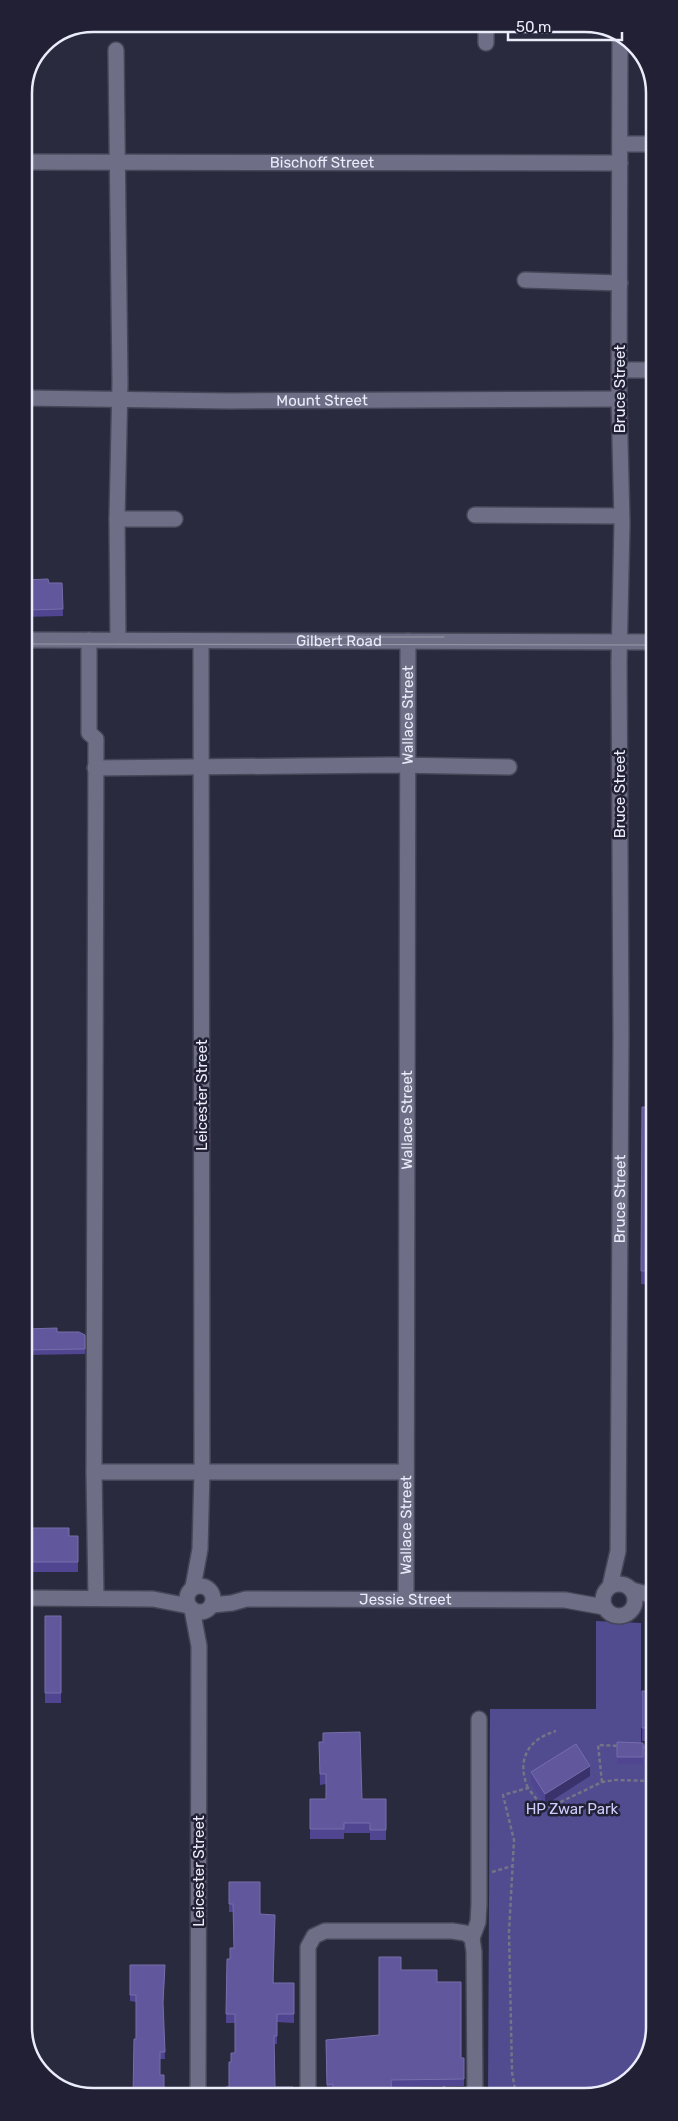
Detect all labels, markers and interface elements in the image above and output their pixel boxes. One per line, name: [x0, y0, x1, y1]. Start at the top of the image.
scale bar: [508, 10, 622, 42]
text: 50 m: [516, 18, 551, 36]
street label: Bischoff Street: [270, 153, 374, 172]
street label: Bruce Street: [611, 345, 629, 433]
street label: Mount Street: [276, 391, 368, 410]
street label: Gilbert Road: [296, 632, 382, 650]
street label: Wallace Street: [399, 665, 417, 765]
street label: Bruce Street: [611, 750, 629, 838]
street label: Leicester Street: [193, 1039, 211, 1151]
street label: Wallace Street: [398, 1070, 416, 1170]
street label: Bruce Street: [611, 1154, 629, 1243]
street label: Wallace Street: [397, 1475, 415, 1575]
street label: Jessie Street: [359, 1590, 452, 1609]
park label: HP Zwar Park: [526, 1800, 619, 1818]
street label: Leicester Street: [190, 1815, 208, 1927]

